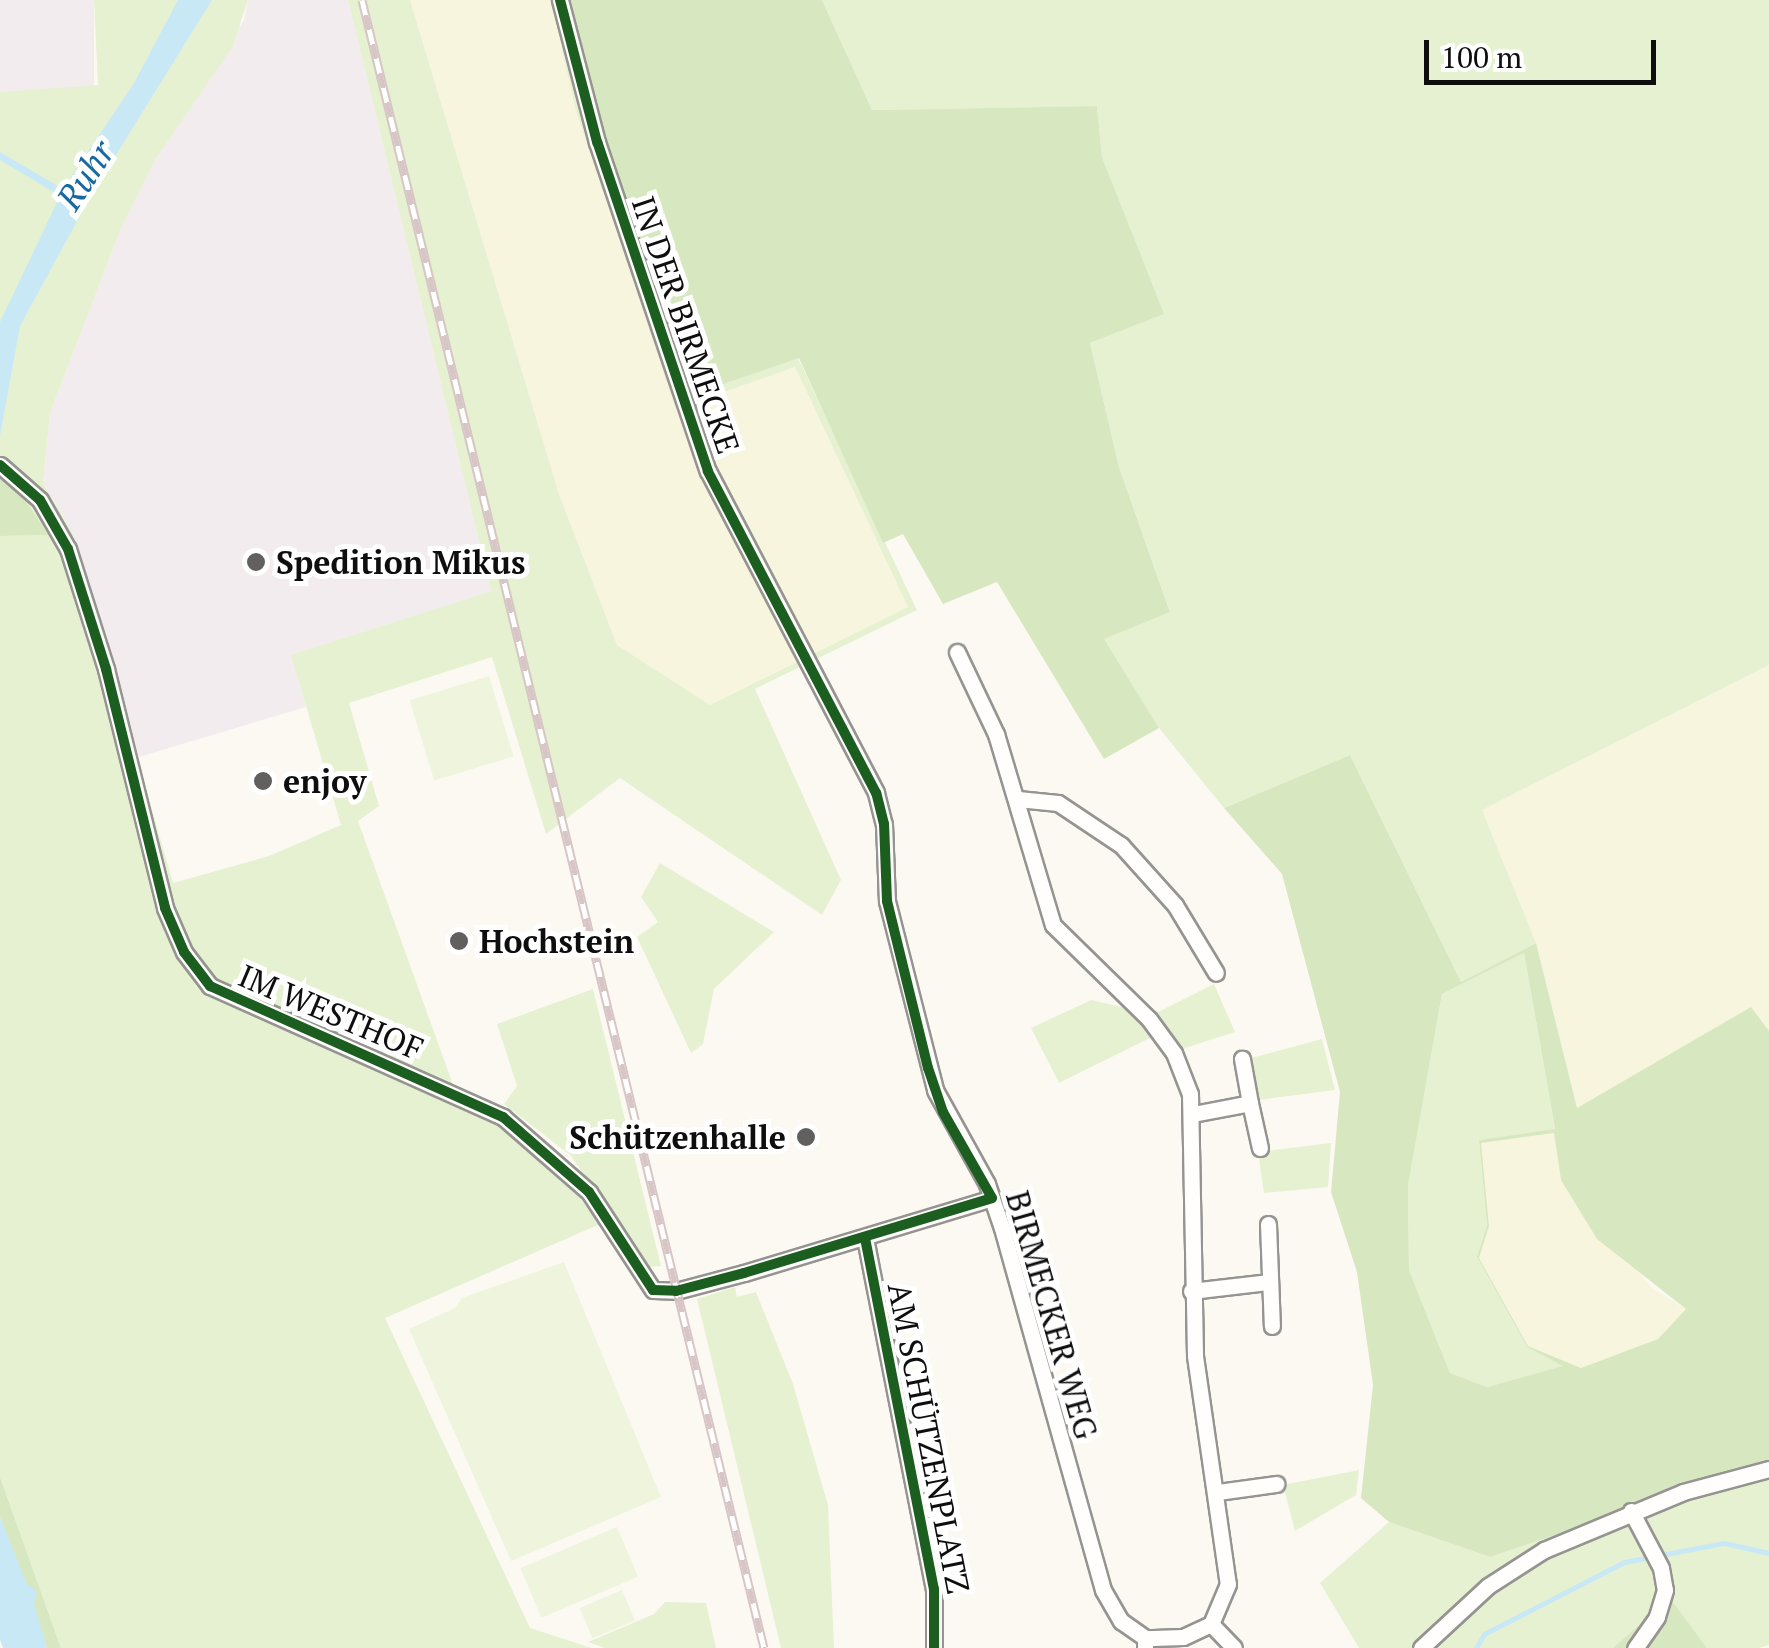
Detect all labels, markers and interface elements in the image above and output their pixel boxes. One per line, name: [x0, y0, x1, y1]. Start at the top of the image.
scale bar: [1429, 20, 1662, 82]
text: 100 m: [1441, 37, 1522, 77]
water label: Ruhr: [47, 133, 123, 217]
street label: IN DER BIRMECKE: [624, 191, 748, 459]
place label: Spedition Mikus: [276, 543, 525, 581]
marker: Spedition Mikus: [245, 551, 267, 573]
place label: enjoy: [283, 762, 366, 800]
marker: enjoy: [252, 770, 274, 792]
place label: Hochstein: [479, 922, 634, 960]
marker: Hochstein: [448, 930, 470, 952]
street label: IM WESTHOF: [233, 956, 429, 1068]
place label: Schützenhalle: [569, 1118, 786, 1156]
marker: Schützenhalle: [795, 1126, 817, 1148]
street label: BIRMECKER WEG: [998, 1187, 1106, 1443]
street label: AM SCHÜTZENPLATZ: [880, 1279, 978, 1597]

